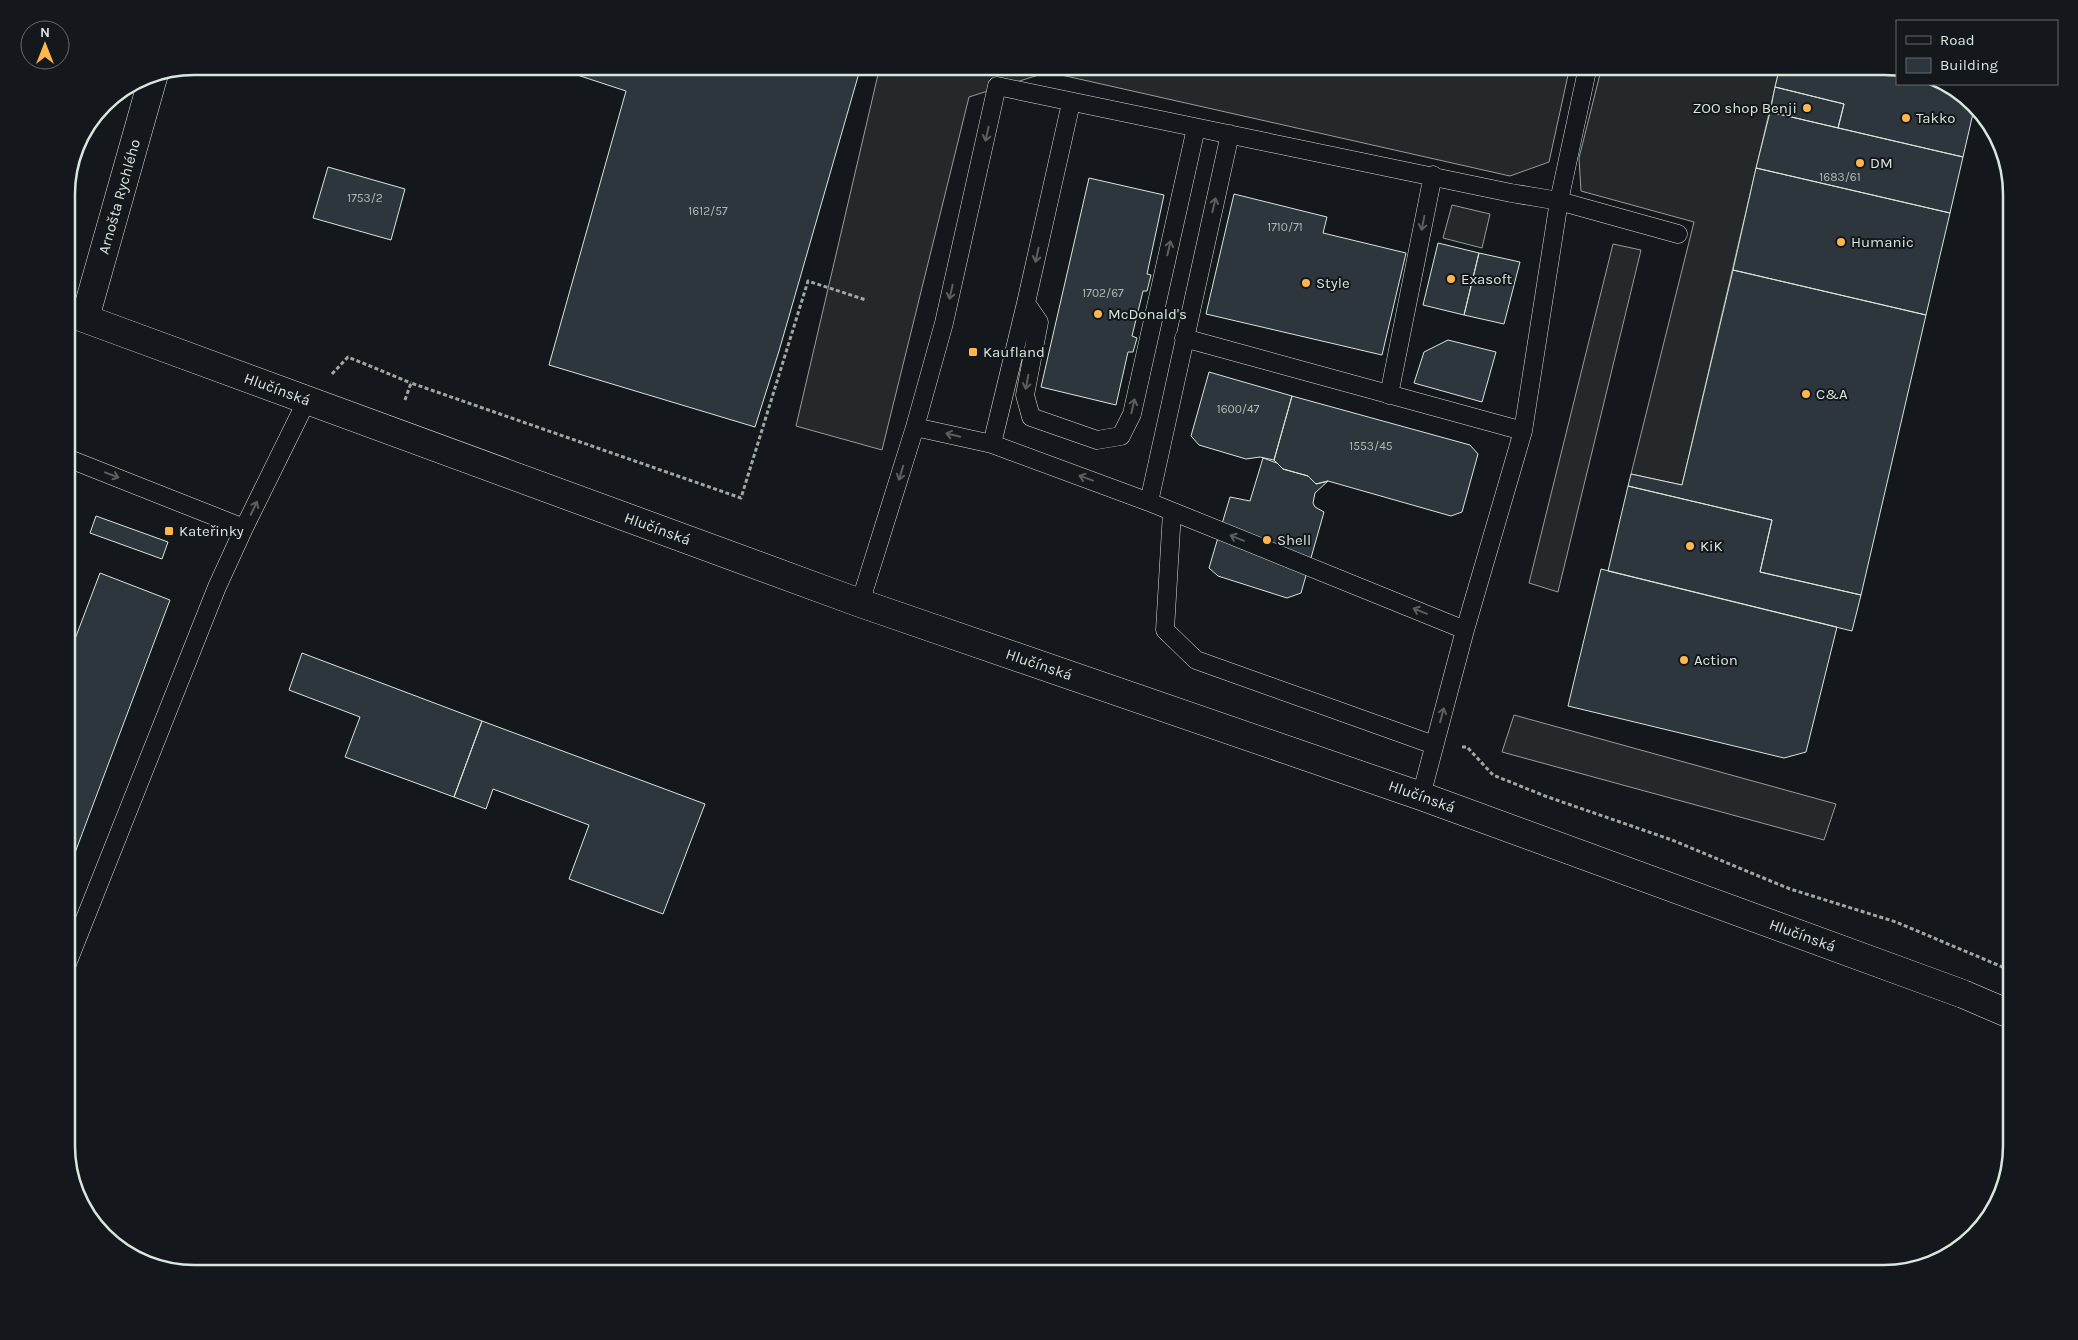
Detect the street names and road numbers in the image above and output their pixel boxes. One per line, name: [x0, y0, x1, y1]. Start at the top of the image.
street label: Arnošta Rychlého: [94, 137, 144, 256]
street label: Hlučínská: [242, 369, 313, 410]
street label: Hlučínská: [622, 508, 693, 549]
street label: Hlučínská: [1003, 645, 1075, 684]
street label: Hlučínská: [1386, 777, 1458, 817]
street label: Hlučínská: [1767, 915, 1838, 956]

